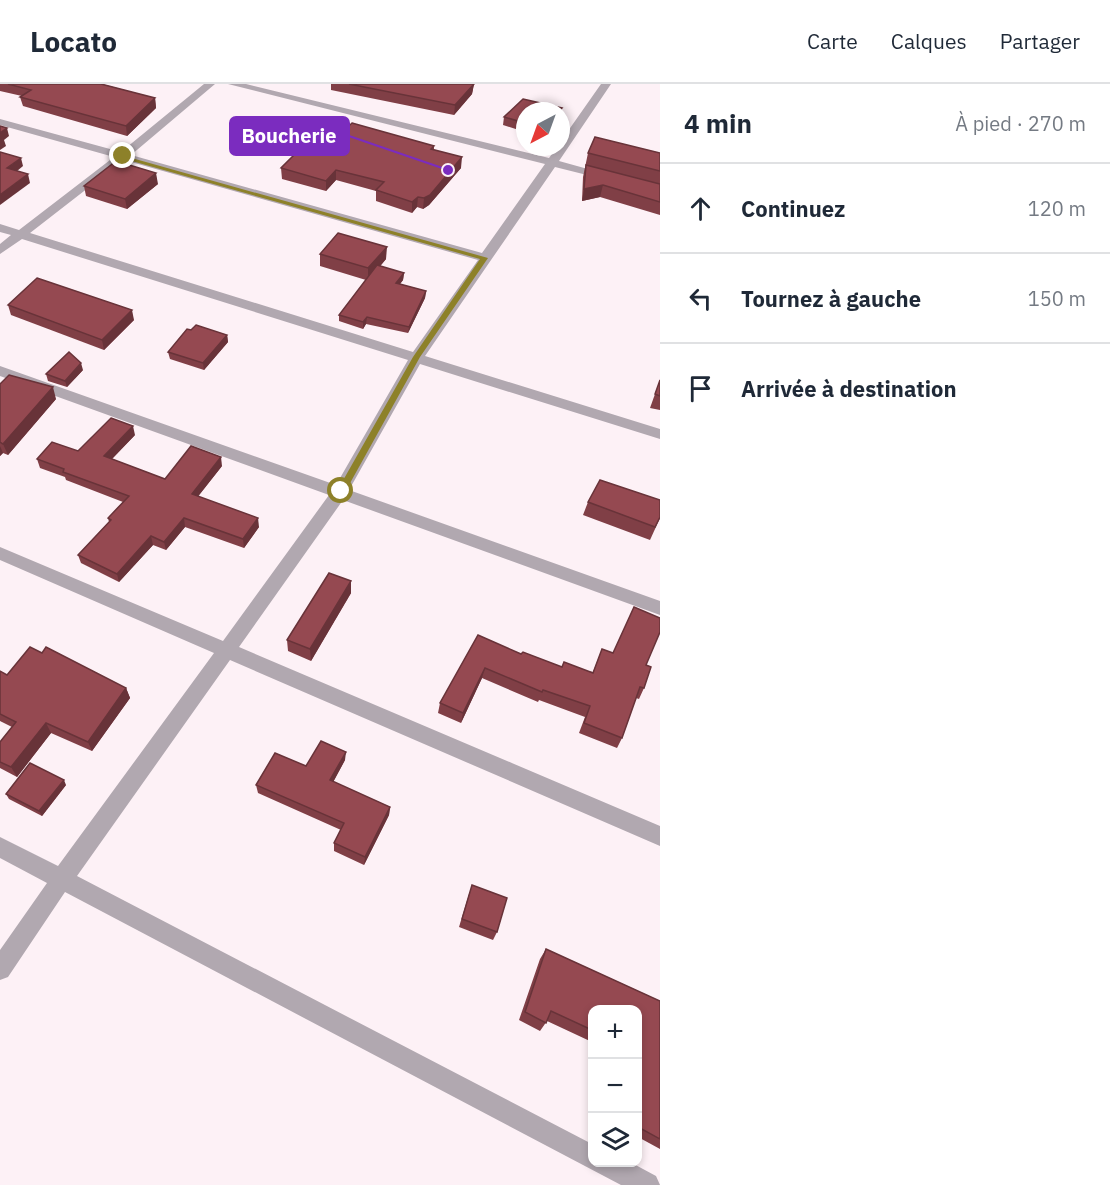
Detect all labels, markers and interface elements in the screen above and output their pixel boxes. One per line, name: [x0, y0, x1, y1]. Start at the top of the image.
text: Locato: [30, 23, 117, 60]
text: Carte: [807, 27, 858, 55]
text: Calques: [891, 27, 967, 55]
text: Partager: [1000, 27, 1080, 55]
north arrow: [516, 102, 570, 156]
text: 4 min: [684, 106, 752, 140]
text: À pied · 270 m: [955, 110, 1086, 137]
callout: Boucherie: [230, 117, 349, 155]
text: Boucherie: [241, 122, 337, 149]
route end: [109, 142, 135, 168]
icon: ahead: [684, 192, 717, 225]
text: Continuez: [741, 194, 845, 223]
text: 120 m: [1028, 195, 1086, 222]
icon: left: [684, 282, 717, 315]
text: Tournez à gauche: [741, 284, 921, 313]
text: 150 m: [1028, 285, 1086, 312]
icon: arrive: [684, 372, 717, 405]
text: Arrivée à destination: [741, 374, 957, 403]
route start: [327, 477, 353, 503]
map controls: [588, 1005, 642, 1167]
button: +: [588, 1005, 642, 1059]
button: −: [588, 1059, 642, 1113]
button: layers: [588, 1113, 642, 1167]

